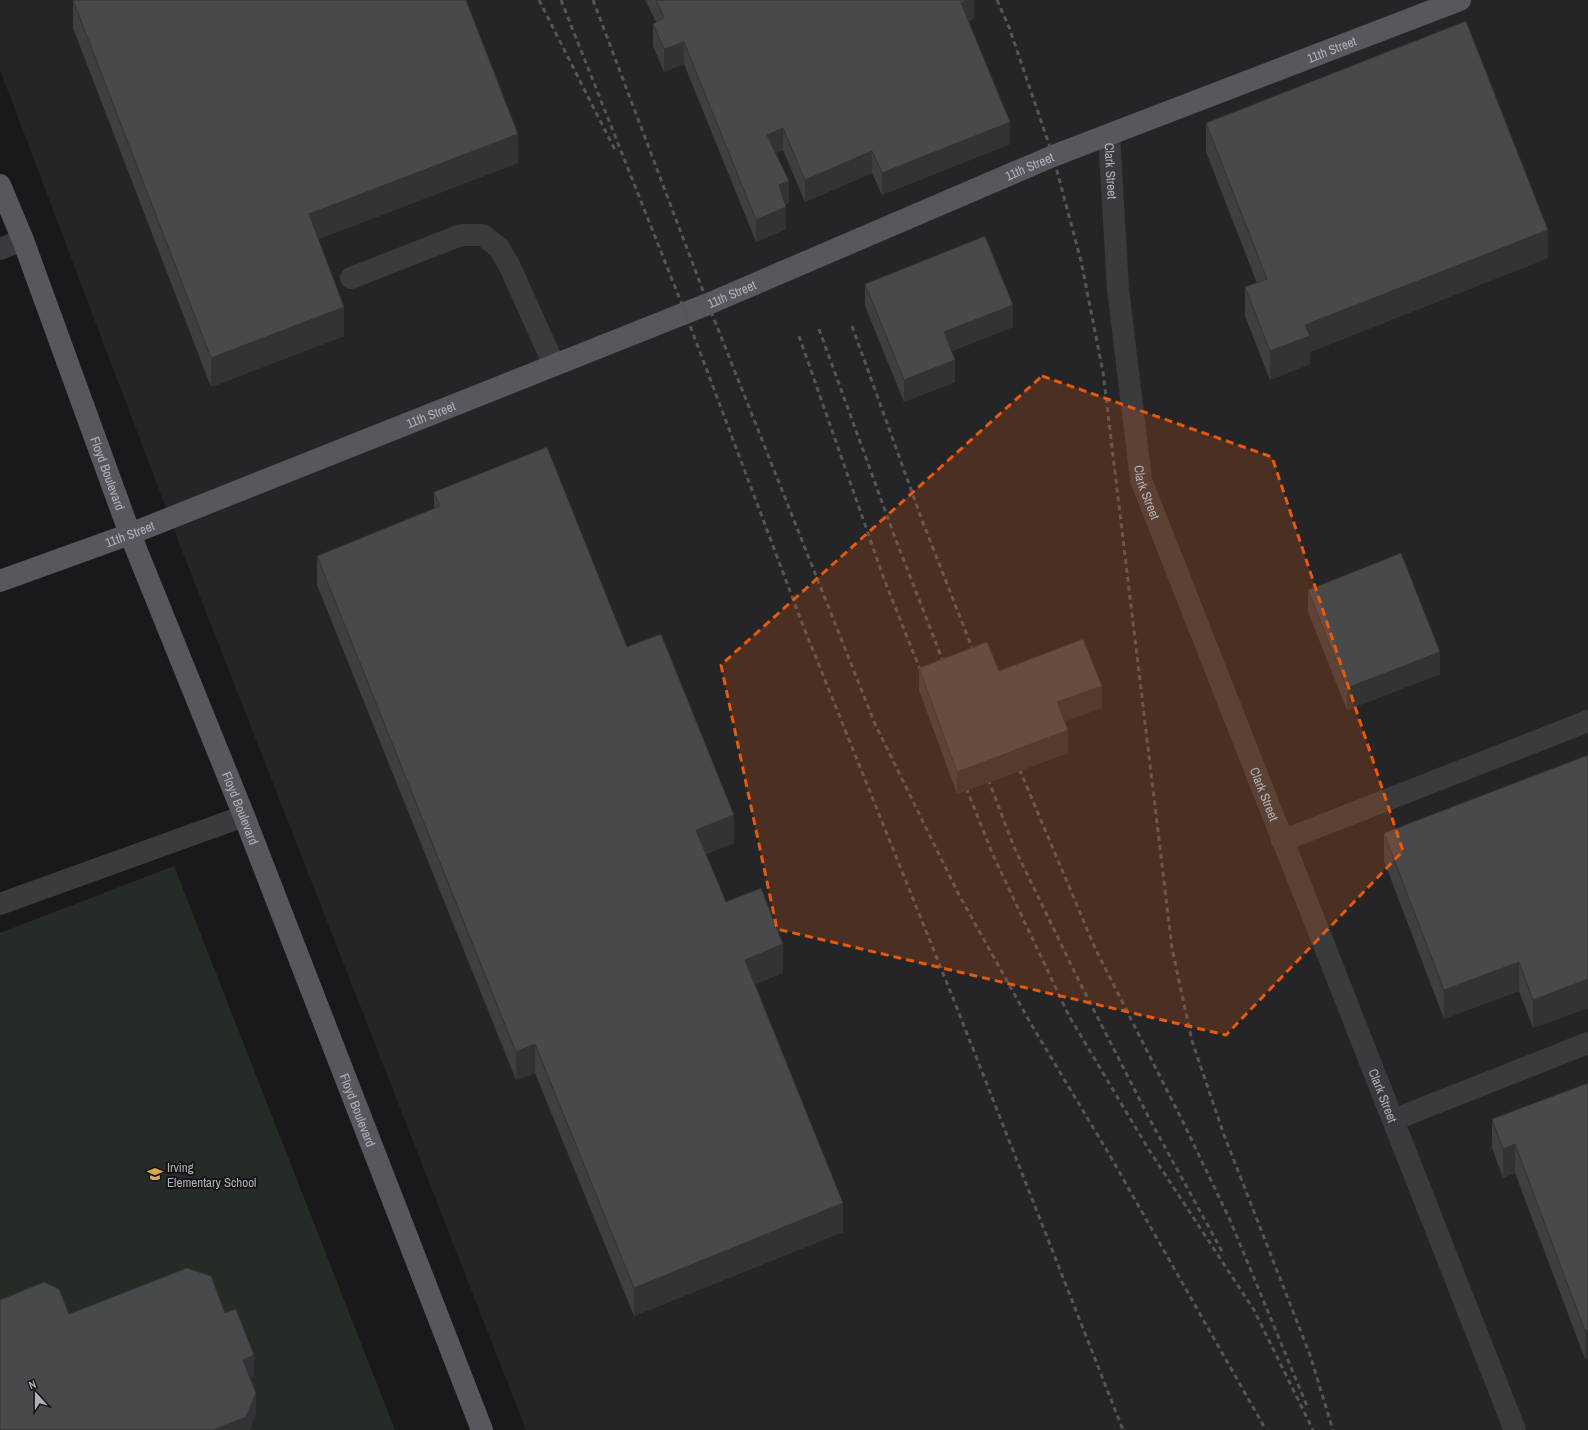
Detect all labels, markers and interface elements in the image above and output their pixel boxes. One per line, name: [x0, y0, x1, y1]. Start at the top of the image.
street label: 11th Street: [1304, 32, 1359, 66]
street label: Clark Street: [1101, 142, 1121, 200]
street label: 11th Street: [1002, 148, 1056, 184]
street label: 11th Street: [705, 276, 759, 312]
street label: 11th Street: [404, 397, 458, 432]
street label: Floyd Boulevard: [87, 434, 129, 513]
street label: Clark Street: [1131, 464, 1164, 522]
street label: 11th Street: [103, 517, 157, 551]
street label: Clark Street: [1246, 765, 1283, 823]
street label: Floyd Boulevard: [218, 769, 263, 847]
street label: Clark Street: [1365, 1066, 1402, 1125]
street label: Floyd Boulevard: [336, 1071, 380, 1149]
place label: Irving Elementary School: [167, 1159, 256, 1191]
school or university icon: Irving Elementary School: [146, 1165, 164, 1183]
north arrow: [16, 1374, 56, 1414]
text: N: [27, 1377, 38, 1392]

